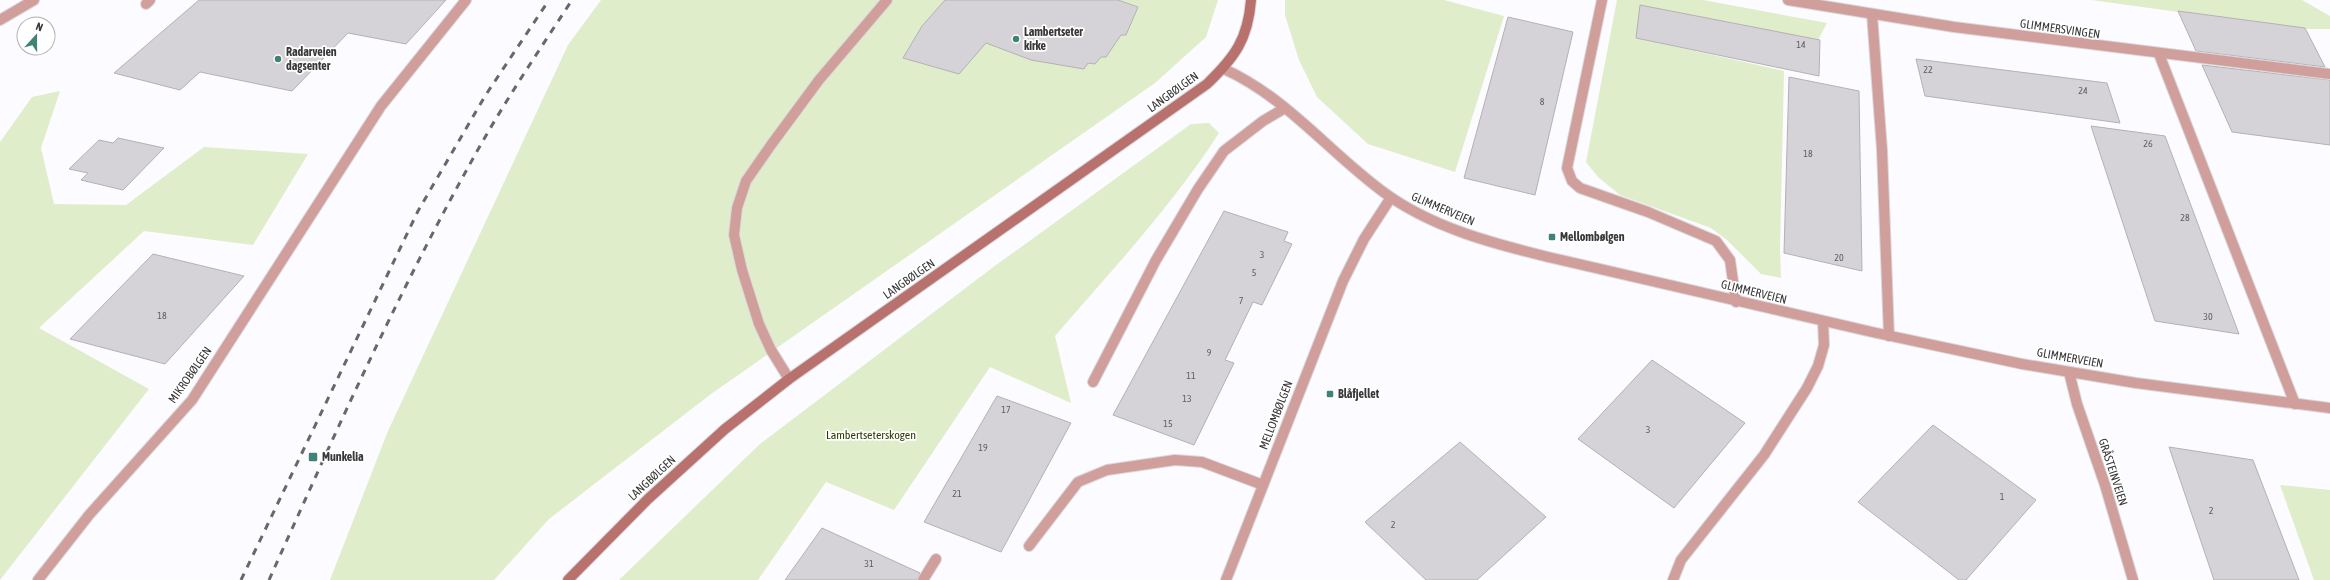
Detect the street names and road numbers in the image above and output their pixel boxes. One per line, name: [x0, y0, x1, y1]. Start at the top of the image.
street label: GLIMMERSVINGEN: [2019, 16, 2101, 42]
street label: LANGBØLGEN: [1145, 69, 1201, 115]
street label: GLIMMERVEIEN: [1409, 189, 1477, 229]
street label: LANGBØLGEN: [881, 256, 937, 302]
street label: GLIMMERVEIEN: [1720, 277, 1788, 307]
street label: MIKROBØLGEN: [165, 344, 215, 406]
street label: GLIMMERVEIEN: [2036, 345, 2104, 371]
street label: MELLOMBØLGEN: [1256, 378, 1296, 452]
street label: GRÅSTEINVEIEN: [2096, 437, 2130, 507]
street label: LANGBØLGEN: [625, 453, 679, 503]

